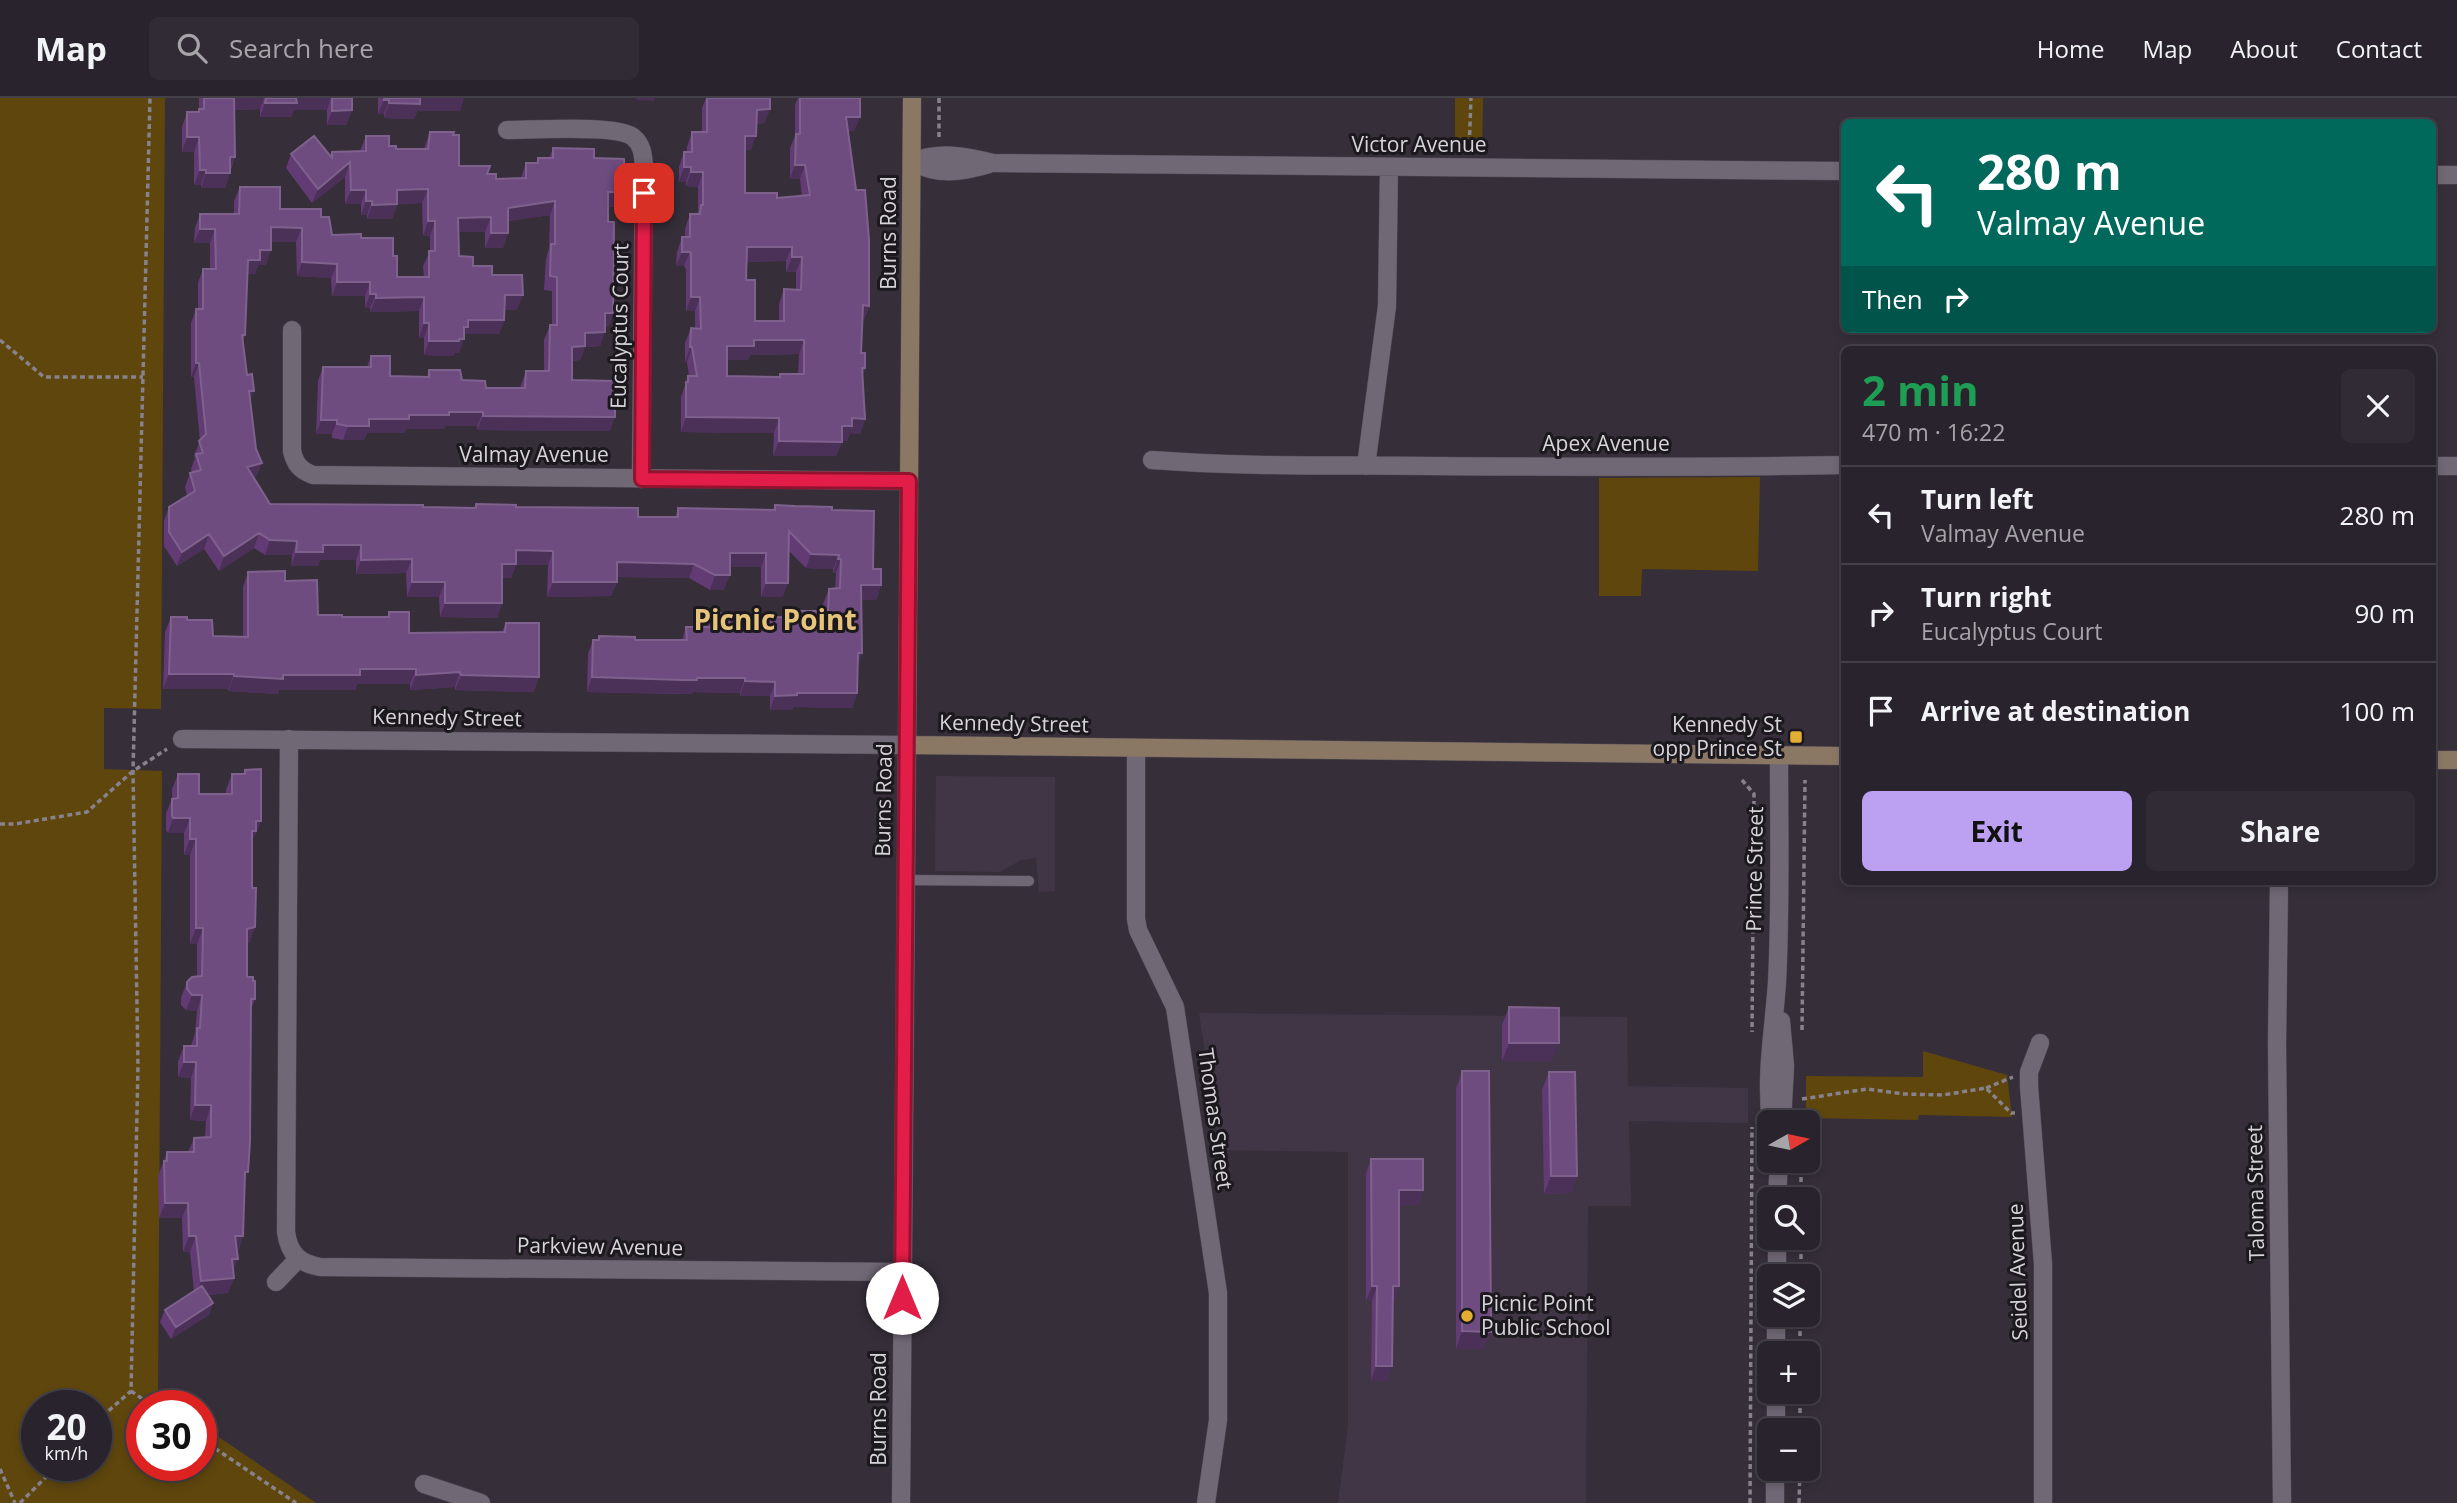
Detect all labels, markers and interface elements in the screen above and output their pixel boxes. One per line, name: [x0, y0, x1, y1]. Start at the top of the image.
search box: [149, 17, 639, 80]
text: Map: [35, 26, 107, 71]
icon: search: [173, 29, 211, 67]
text: Search here: [229, 30, 374, 66]
text: Home: [2037, 32, 2105, 65]
text: Map: [2143, 32, 2192, 65]
text: About: [2230, 32, 2298, 65]
text: Contact: [2336, 32, 2422, 65]
street label: Victor Avenue: [1351, 130, 1487, 158]
text: 280 m: [1977, 138, 2122, 204]
icon: left: [1862, 147, 1953, 238]
pin: [614, 163, 674, 223]
icon: arrive: [625, 174, 663, 212]
street label: Burns Road: [874, 176, 902, 290]
text: Valmay Avenue: [1977, 201, 2205, 244]
street label: Eucalyptus Court: [604, 243, 634, 409]
icon: right: [1937, 280, 1975, 318]
text: Then: [1862, 281, 1923, 317]
text: 2 min: [1862, 361, 1979, 418]
button: close: [2341, 369, 2415, 443]
text: 470 m · 16:22: [1862, 416, 2005, 448]
street label: Apex Avenue: [1542, 429, 1670, 457]
street label: Valmay Avenue: [459, 440, 609, 468]
text: Turn left: [1921, 481, 2033, 517]
icon: left: [1862, 496, 1900, 534]
text: 280 m: [2340, 497, 2415, 533]
text: Valmay Avenue: [1921, 517, 2085, 549]
text: Turn right: [1921, 579, 2052, 615]
icon: right: [1862, 594, 1900, 632]
text: 90 m: [2354, 595, 2415, 631]
district label: Picnic Point: [693, 600, 857, 638]
text: Eucalyptus Court: [1921, 615, 2102, 647]
icon: arrive: [1862, 692, 1900, 730]
text: Arrive at destination: [1921, 693, 2190, 729]
text: 100 m: [2340, 693, 2415, 729]
street label: Kennedy Street: [372, 702, 522, 732]
street label: Kennedy Street: [939, 708, 1089, 738]
place label: Kennedy St opp Prince St: [1653, 710, 1782, 762]
marker: Kennedy St opp Prince St: [1788, 729, 1804, 745]
street label: Burns Road: [868, 743, 898, 857]
button: Exit: [1862, 791, 2132, 871]
button: Share: [2146, 791, 2415, 871]
street label: Prince Street: [1739, 806, 1769, 932]
street label: Thomas Street: [1192, 1046, 1240, 1191]
north arrow: [1757, 1110, 1820, 1172]
map controls: [1757, 1110, 1820, 1481]
street label: Taloma Street: [2240, 1125, 2270, 1261]
button: search: [1757, 1187, 1820, 1250]
street label: Seidel Avenue: [2001, 1203, 2033, 1341]
street label: Parkview Avenue: [517, 1231, 683, 1261]
position arrow: [865, 1261, 939, 1335]
button: layers: [1757, 1264, 1820, 1327]
place label: Picnic Point Public School: [1481, 1289, 1611, 1341]
marker: Picnic Point Public School: [1459, 1308, 1475, 1324]
button: +: [1757, 1341, 1820, 1404]
street label: Burns Road: [864, 1352, 892, 1466]
speed limit sign: 30: [126, 1390, 217, 1481]
text: 20: [46, 1403, 87, 1450]
button: −: [1757, 1418, 1820, 1481]
text: km/h: [45, 1441, 88, 1465]

